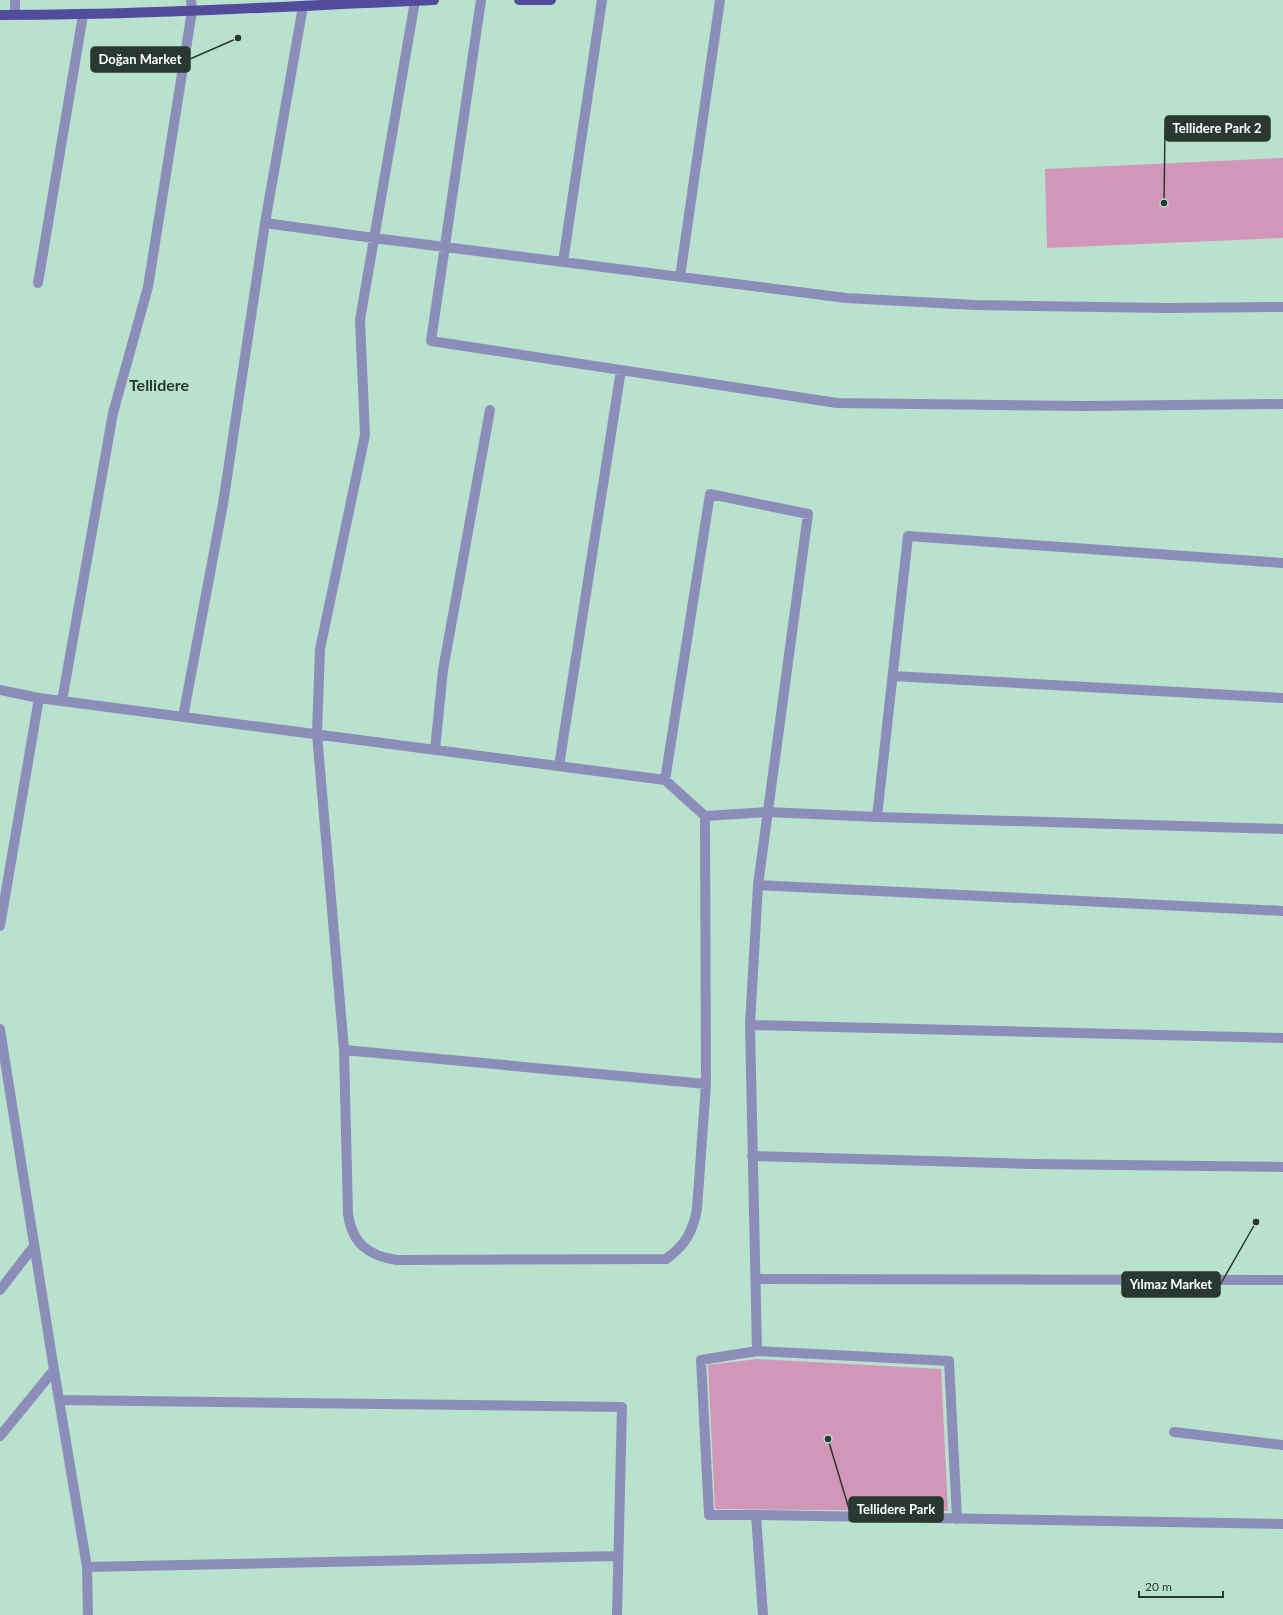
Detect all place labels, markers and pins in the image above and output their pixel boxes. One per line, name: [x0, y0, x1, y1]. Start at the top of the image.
callout: Doğan Market: [91, 47, 190, 72]
callout: Tellidere Park 2: [1165, 116, 1270, 141]
callout: Yılmaz Market: [1122, 1272, 1220, 1297]
callout: Tellidere Park: [849, 1497, 943, 1522]

